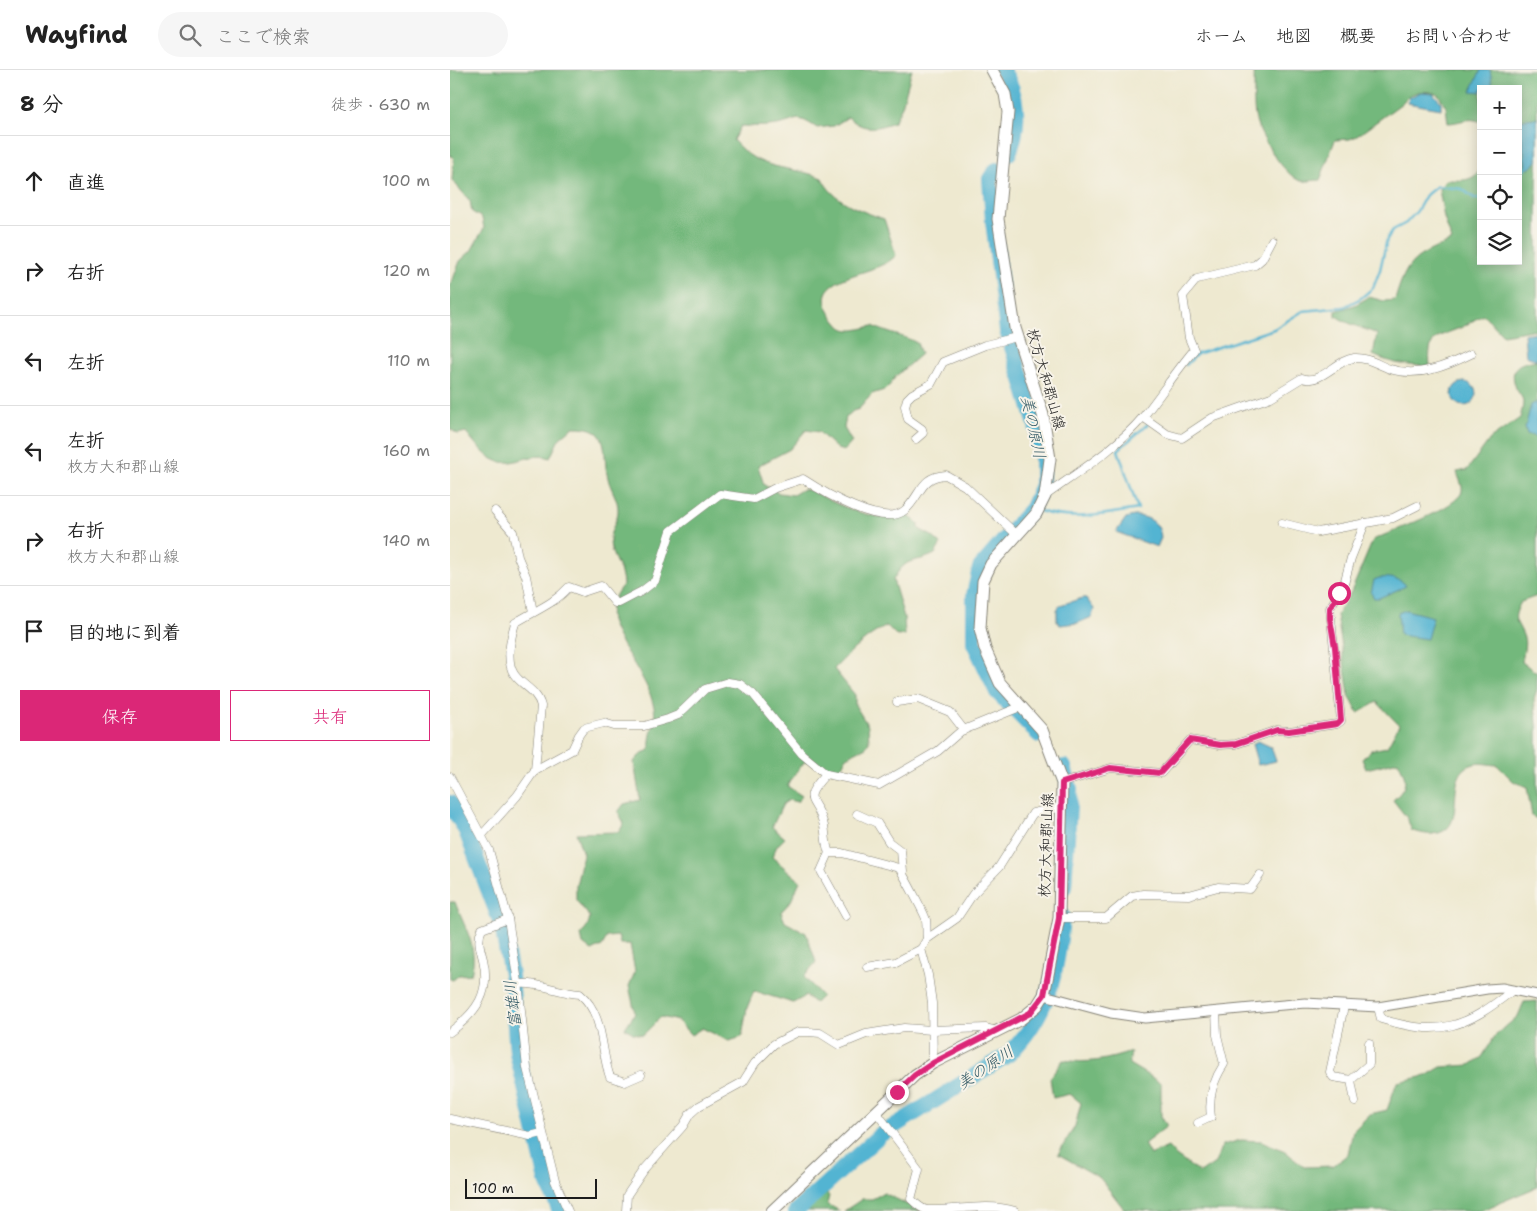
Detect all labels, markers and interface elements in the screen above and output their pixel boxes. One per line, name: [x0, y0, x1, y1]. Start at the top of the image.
search box: [158, 12, 508, 57]
text: Wayfind: [25, 19, 128, 51]
icon: search: [176, 21, 204, 49]
text: ここで検索: [216, 24, 311, 49]
text: ホーム: [1195, 24, 1248, 48]
text: 地図: [1276, 24, 1312, 48]
text: 概要: [1340, 24, 1376, 48]
text: お問い合わせ: [1404, 24, 1512, 48]
map controls: [1477, 85, 1522, 265]
button: +: [1477, 85, 1522, 130]
text: 8 分: [20, 90, 63, 118]
text: 徒歩 · 630 m: [331, 94, 430, 115]
button: −: [1477, 130, 1522, 175]
icon: ahead: [20, 167, 48, 195]
text: 直進: [67, 170, 105, 195]
text: 100 m: [382, 170, 430, 191]
button: locate: [1477, 175, 1522, 220]
button: layers: [1477, 220, 1522, 265]
icon: right: [20, 257, 48, 285]
text: 右折: [67, 260, 105, 285]
text: 120 m: [383, 260, 430, 281]
street label: 枚方大和郡山線: [1022, 326, 1070, 432]
icon: left: [20, 347, 48, 375]
text: 左折: [67, 350, 105, 375]
text: 110 m: [387, 350, 430, 371]
water label: 美の原川: [1017, 394, 1050, 461]
text: 左折: [67, 428, 105, 453]
icon: left: [20, 437, 48, 465]
text: 160 m: [383, 440, 430, 461]
text: 枚方大和郡山線: [67, 456, 179, 477]
text: 右折: [67, 518, 105, 543]
icon: right: [20, 527, 48, 555]
text: 140 m: [383, 530, 430, 551]
text: 枚方大和郡山線: [67, 546, 179, 567]
route start: [1328, 582, 1351, 605]
icon: arrive: [20, 617, 48, 645]
text: 目的地に到着: [67, 620, 181, 645]
button: 保存: [20, 690, 220, 741]
button: 共有: [230, 690, 430, 741]
street label: 枚方大和郡山線: [1034, 792, 1058, 898]
water label: 富雄川: [499, 979, 526, 1029]
water label: 美の原川: [953, 1041, 1018, 1094]
route end: [886, 1081, 909, 1104]
scale bar: [465, 1176, 598, 1199]
text: 100 m: [472, 1179, 514, 1197]

